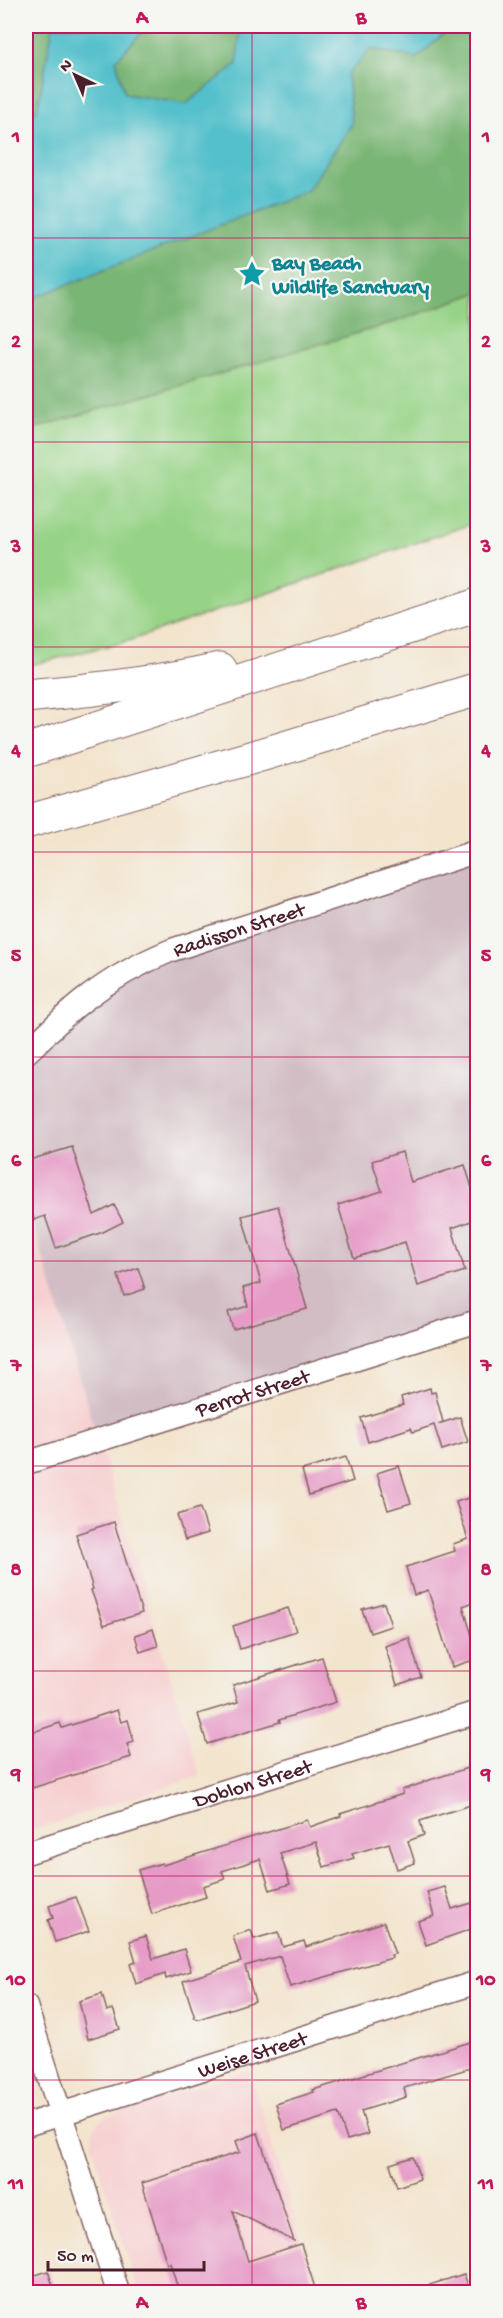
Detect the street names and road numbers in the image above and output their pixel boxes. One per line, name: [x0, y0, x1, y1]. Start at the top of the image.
street label: Radisson Street: [171, 898, 311, 965]
street label: Perrot Street: [192, 1365, 315, 1425]
street label: Doblon Street: [189, 1755, 318, 1816]
street label: Weise Street: [195, 2027, 313, 2086]

